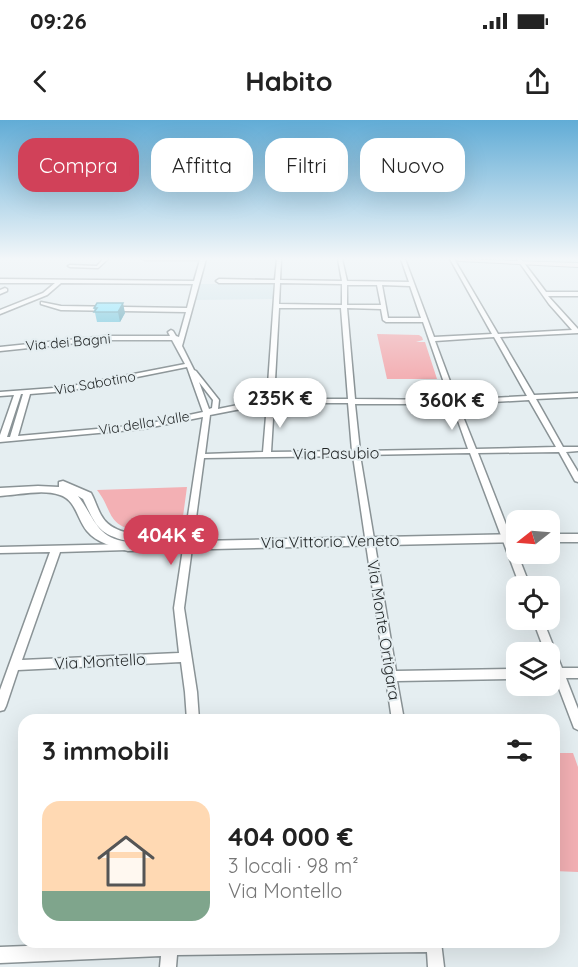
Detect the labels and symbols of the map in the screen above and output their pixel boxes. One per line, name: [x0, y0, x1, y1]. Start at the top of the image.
street label: Via dei Bagni: [25, 329, 111, 355]
street label: Via Sabotino: [53, 367, 137, 399]
pin: 235K €: [231, 378, 329, 429]
pin: 360K €: [403, 380, 501, 431]
street label: Via della Valle: [97, 407, 191, 439]
street label: Via Pasubio: [292, 442, 380, 464]
north arrow: [506, 510, 560, 564]
pin: 404K €: [122, 515, 220, 566]
street label: Via Vittorio Veneto: [260, 530, 400, 552]
street label: Via Monte Ortigara: [363, 559, 405, 701]
street label: Via Montello: [54, 649, 146, 673]

